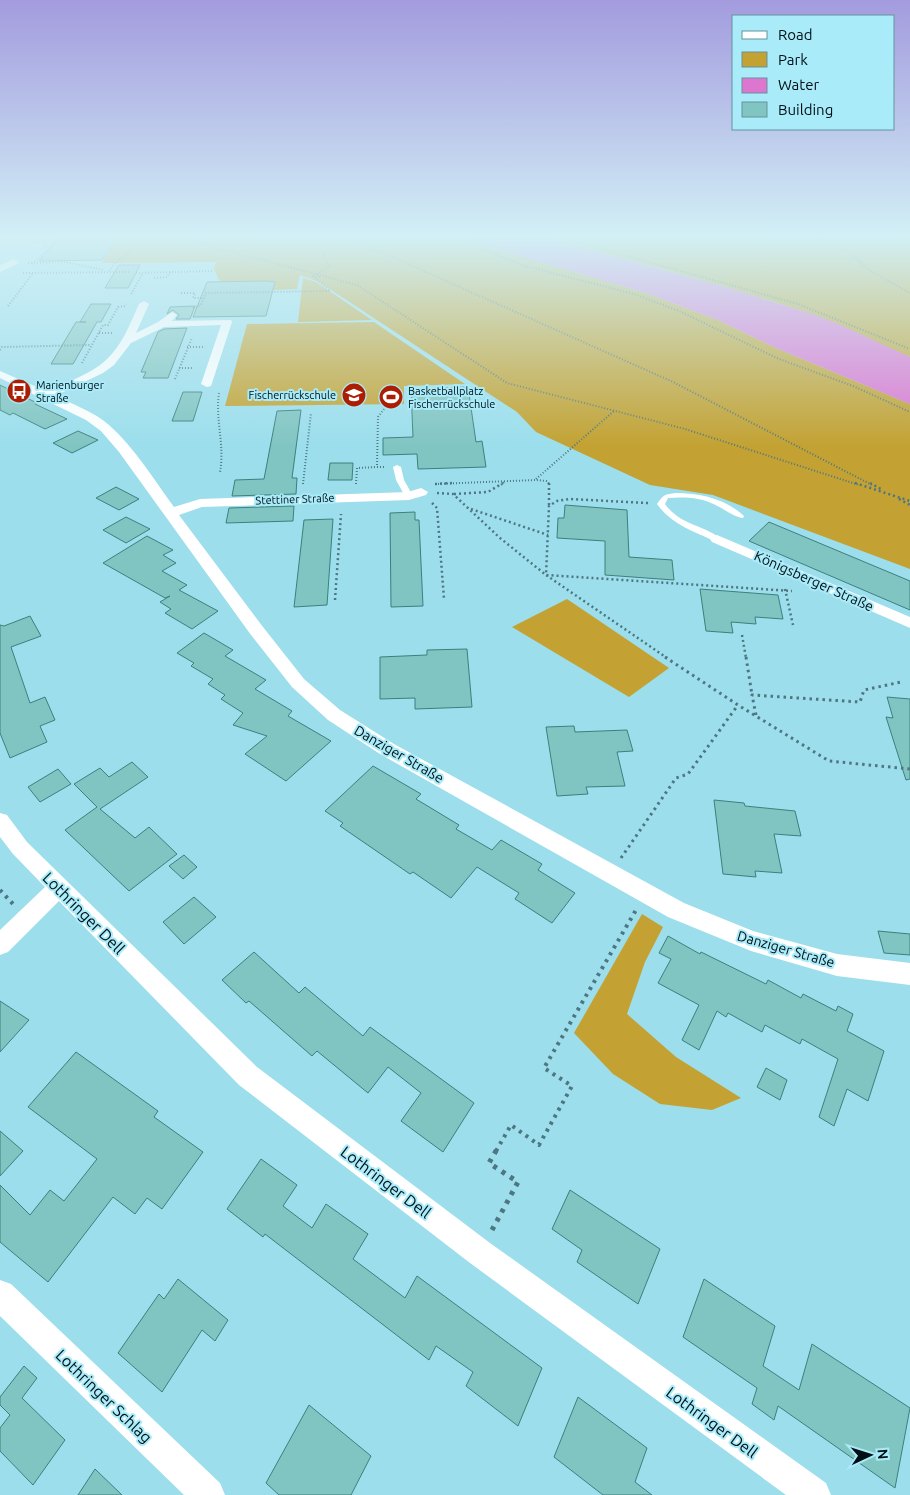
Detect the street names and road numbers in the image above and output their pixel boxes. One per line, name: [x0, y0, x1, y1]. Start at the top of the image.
street label: Stettiner Straße: [255, 492, 335, 506]
street label: Königsberger Straße: [752, 547, 876, 615]
street label: Danziger Straße: [351, 722, 447, 786]
street label: Lothringer Dell: [39, 868, 129, 958]
street label: Danziger Straße: [735, 927, 837, 971]
street label: Lothringer Dell: [337, 1142, 435, 1222]
street label: Lothringer Schlag: [52, 1346, 156, 1446]
street label: Lothringer Dell: [663, 1383, 761, 1461]

